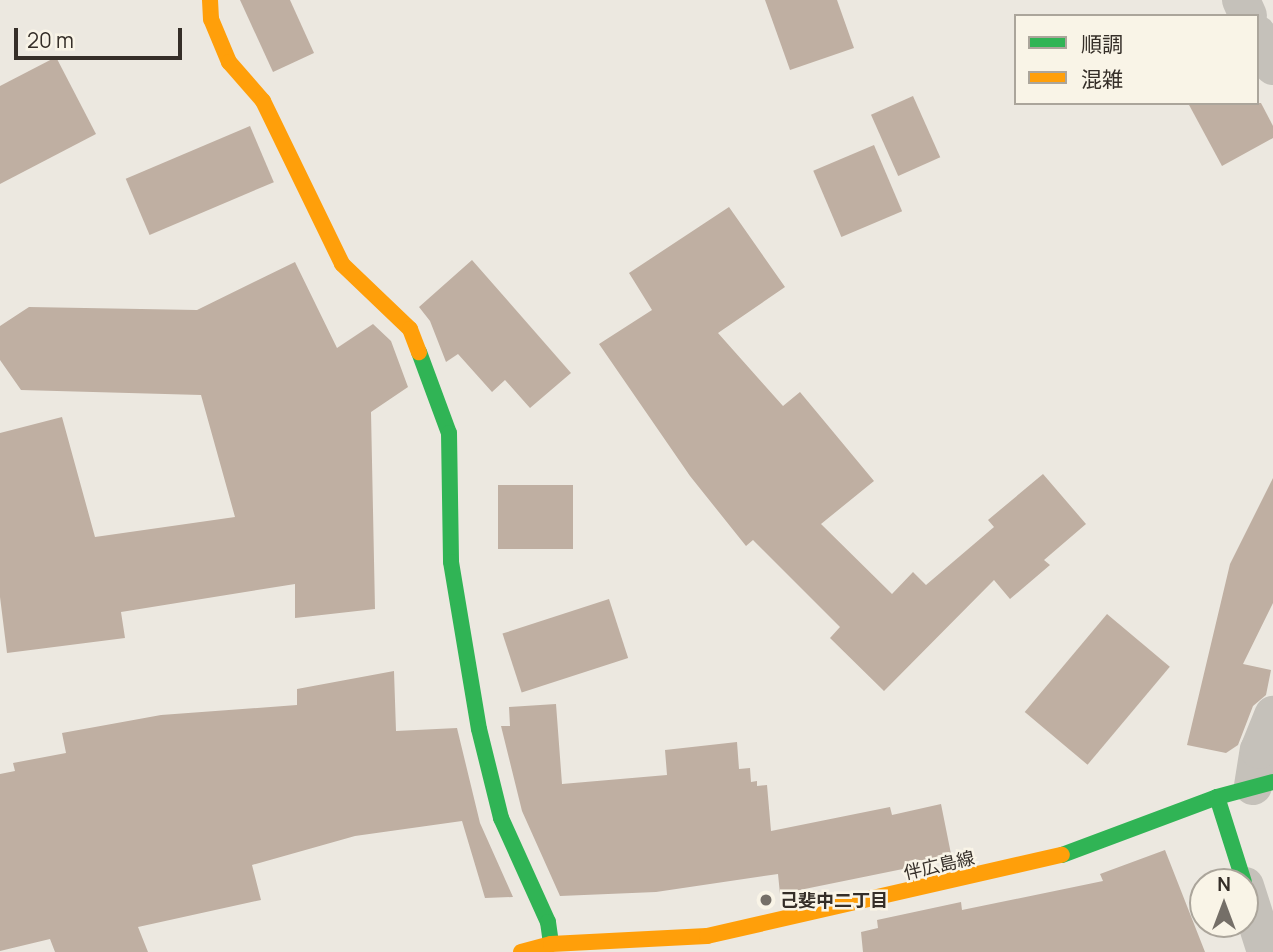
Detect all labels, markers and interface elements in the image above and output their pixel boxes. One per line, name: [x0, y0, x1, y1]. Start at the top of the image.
scale bar: [18, 14, 186, 58]
legend: [1014, 14, 1259, 105]
text: 20 m: [27, 26, 74, 54]
text: 順調: [1081, 30, 1123, 58]
text: 混雑: [1081, 65, 1123, 93]
street label: 伴広島線: [901, 846, 977, 884]
north arrow: [1189, 868, 1259, 938]
text: N: [1217, 871, 1231, 897]
place label: 己斐中二丁目: [780, 889, 888, 911]
marker: 己斐中二丁目: [758, 892, 774, 908]

